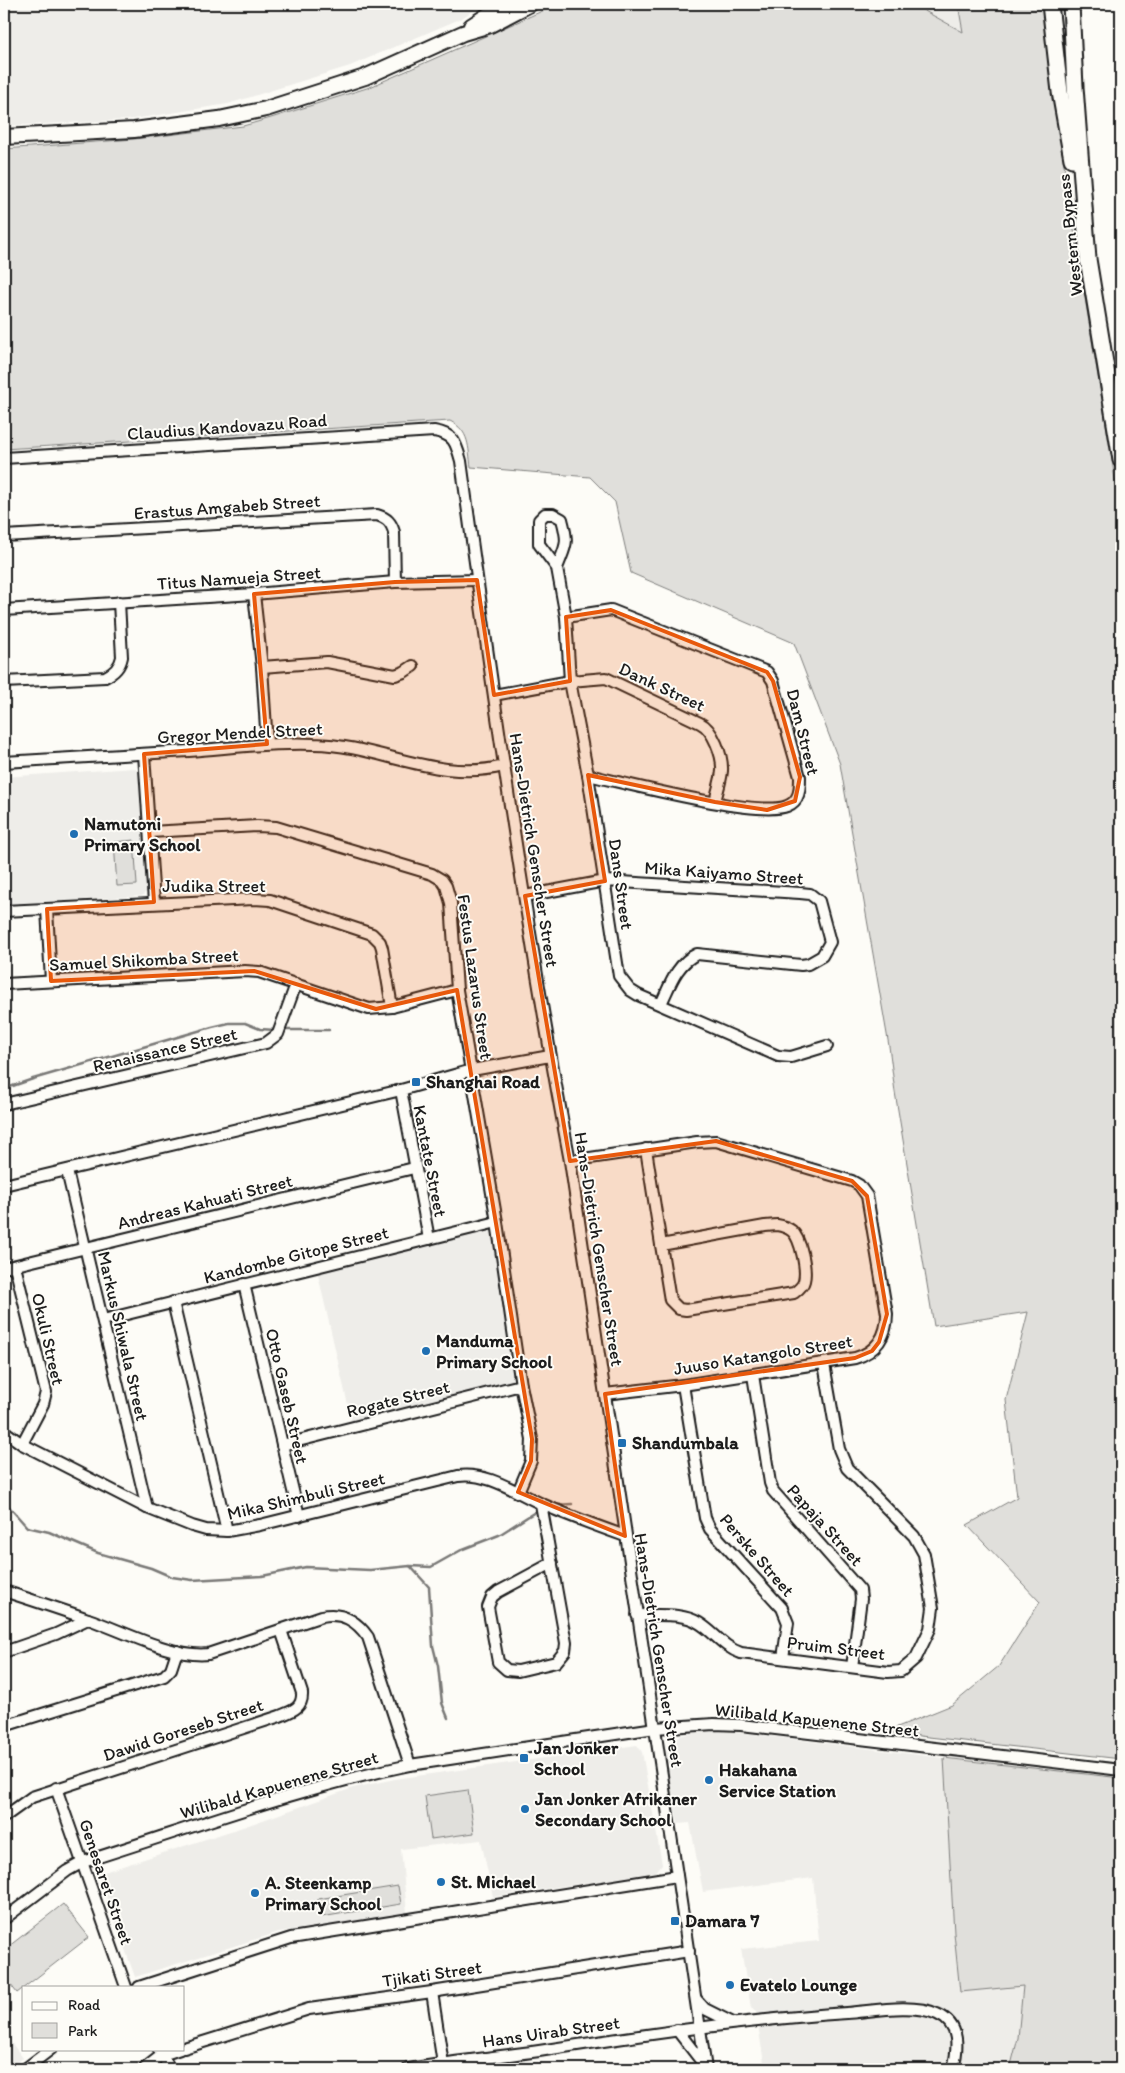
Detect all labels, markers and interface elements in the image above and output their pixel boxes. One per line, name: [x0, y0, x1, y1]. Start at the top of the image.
street label: Western Bypass: [1053, 173, 1087, 297]
street label: Claudius Kandovazu Road: [126, 409, 328, 445]
street label: Erastus Amgabeb Street: [133, 489, 321, 524]
street label: Titus Namueja Street: [156, 561, 322, 595]
street label: Dank Street: [615, 657, 709, 717]
street label: Dam Street: [782, 686, 824, 778]
street label: Gregor Mendel Street: [157, 718, 324, 748]
street label: Hans-Dietrich Genscher Street: [505, 731, 563, 969]
place label: Namutoni Primary School: [84, 813, 201, 856]
marker: Namutoni Primary School: [68, 828, 80, 840]
street label: Dans Street: [604, 837, 638, 931]
street label: Mika Kaiyamo Street: [644, 856, 805, 890]
street label: Judika Street: [162, 875, 266, 897]
street label: Festus Lazarus Street: [453, 893, 498, 1061]
street label: Samuel Shikomba Street: [49, 944, 240, 976]
street label: Renaissance Street: [91, 1023, 240, 1077]
place label: Shanghai Road: [426, 1071, 541, 1093]
marker: Shanghai Road: [410, 1076, 422, 1088]
street label: Kantate Street: [408, 1103, 452, 1219]
street label: Hans-Dietrich Genscher Street: [570, 1130, 628, 1368]
street label: Andreas Kahuati Street: [115, 1170, 295, 1234]
street label: Kandombe Gitope Street: [201, 1221, 391, 1289]
street label: Markus Shiwala Street: [93, 1249, 153, 1423]
street label: Okuli Street: [27, 1291, 69, 1388]
street label: Otto Gaseb Street: [261, 1326, 313, 1466]
place label: Manduma Primary School: [436, 1330, 553, 1373]
street label: Juuso Katangolo Street: [672, 1330, 854, 1380]
marker: Manduma Primary School: [420, 1345, 432, 1357]
street label: Rogate Street: [344, 1376, 452, 1422]
place label: Shandumbala: [632, 1432, 739, 1454]
marker: Shandumbala: [616, 1437, 628, 1449]
street label: Mika Shimbuli Street: [225, 1467, 387, 1525]
street label: Papaja Street: [782, 1479, 868, 1571]
street label: Perske Street: [715, 1509, 799, 1601]
street label: Hans-Dietrich Genscher Street: [630, 1531, 688, 1769]
street label: Pruim Street: [786, 1631, 887, 1665]
street label: Dawid Goreseb Street: [100, 1694, 266, 1766]
street label: Wilibald Kapuenene Street: [714, 1698, 920, 1742]
place label: Jan Jonker School: [533, 1737, 619, 1780]
street label: Wilibald Kapuenene Street: [177, 1746, 381, 1824]
marker: Jan Jonker School: [518, 1752, 530, 1764]
place label: Hakahana Service Station: [719, 1759, 837, 1802]
marker: Hakahana Service Station: [703, 1774, 715, 1786]
place label: Jan Jonker Afrikaner Secondary School: [534, 1788, 698, 1831]
marker: Jan Jonker Afrikaner Secondary School: [519, 1803, 531, 1815]
street label: Genesaret Street: [74, 1816, 138, 1948]
place label: St. Michael: [451, 1871, 537, 1893]
place label: A. Steenkamp Primary School: [264, 1872, 382, 1915]
marker: St. Michael: [435, 1876, 447, 1888]
marker: A. Steenkamp Primary School: [249, 1887, 261, 1899]
place label: Damara 7: [685, 1910, 759, 1932]
marker: Damara 7: [669, 1915, 681, 1927]
street label: Tjikati Street: [381, 1956, 483, 1992]
place label: Evatelo Lounge: [740, 1974, 857, 1996]
marker: Evatelo Lounge: [724, 1979, 736, 1991]
legend: [22, 1986, 185, 2050]
text: Road: [68, 1996, 101, 2014]
street label: Hans Uirab Street: [481, 2011, 621, 2053]
text: Park: [68, 2022, 98, 2040]

